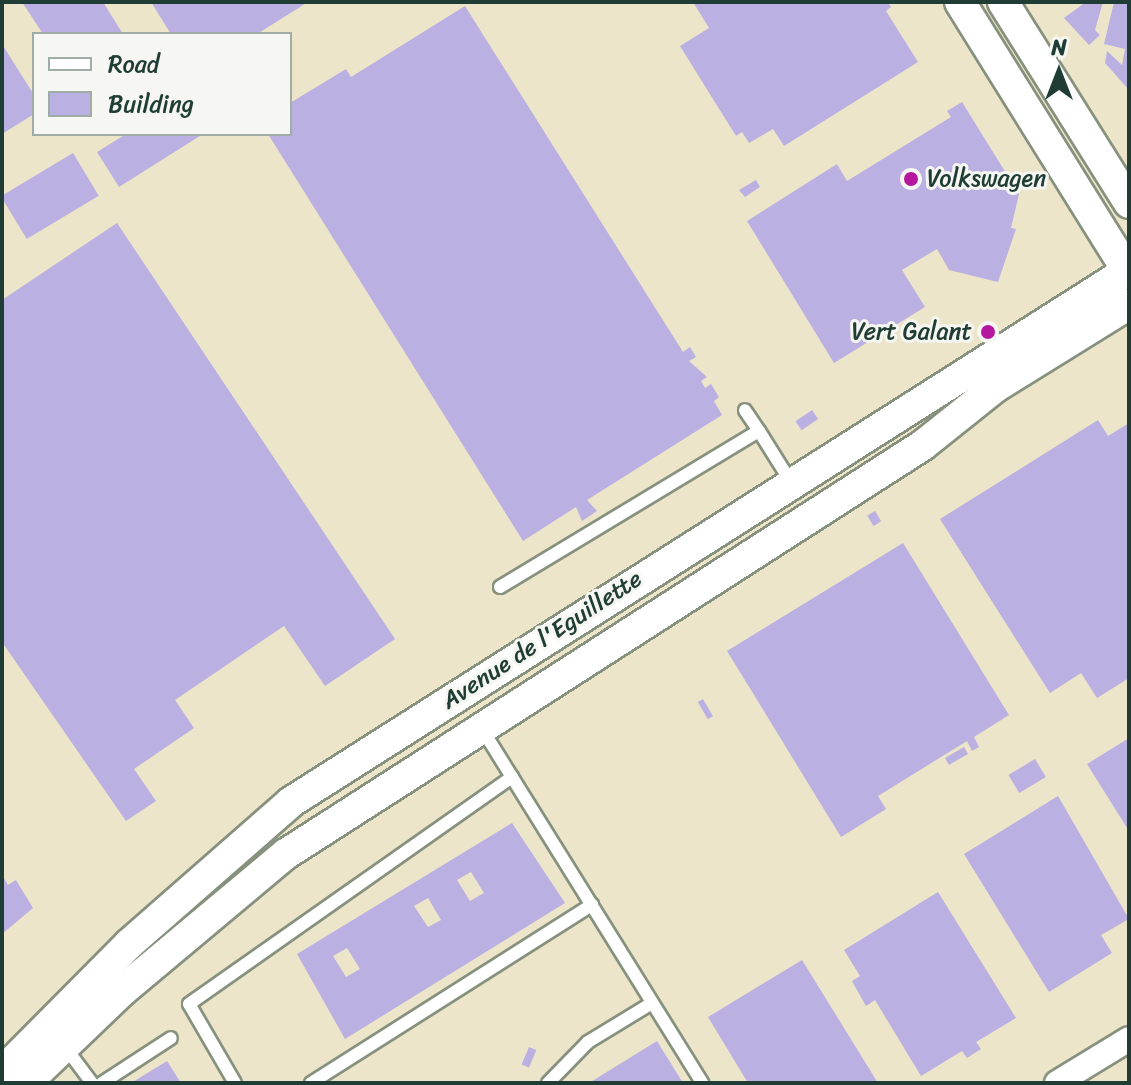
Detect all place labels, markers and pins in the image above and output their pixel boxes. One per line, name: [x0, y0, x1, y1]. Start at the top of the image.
place label: Volkswagen: [927, 165, 1046, 193]
marker: Volkswagen: [902, 170, 920, 188]
place label: Vert Galant: [852, 318, 972, 346]
marker: Vert Galant: [979, 323, 997, 341]

